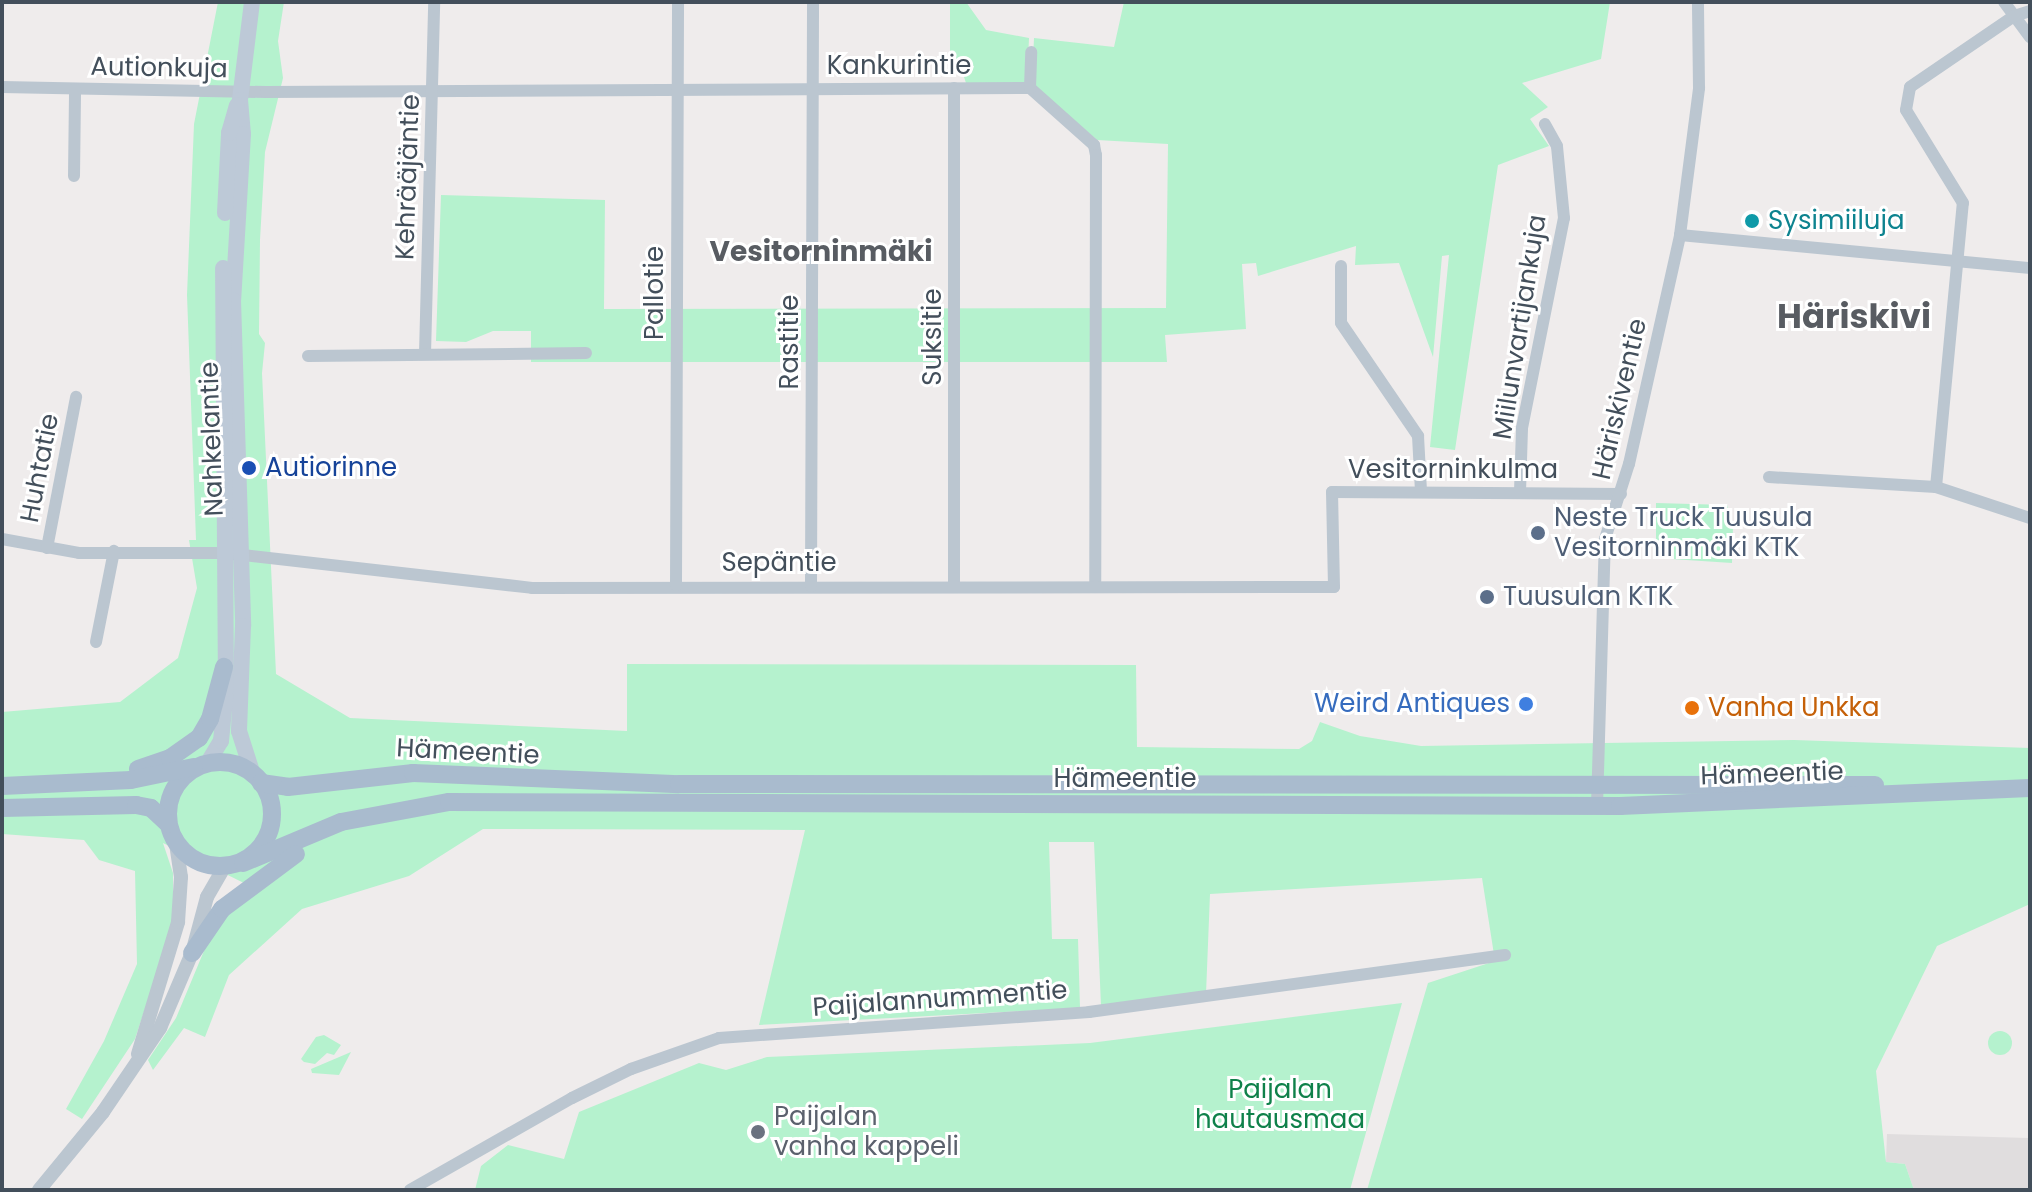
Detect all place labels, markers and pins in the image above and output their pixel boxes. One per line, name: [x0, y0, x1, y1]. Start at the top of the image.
place label: Sysimiiluja: [1768, 205, 1904, 237]
marker: Sysimiiluja: [1743, 212, 1761, 230]
place label: Autiorinne: [265, 452, 397, 484]
marker: Autiorinne: [240, 459, 258, 477]
place label: Neste Truck Tuusula Vesitorninmäki KTK: [1554, 502, 1813, 564]
marker: Neste Truck Tuusula Vesitorninmäki KTK: [1529, 524, 1547, 542]
place label: Tuusulan KTK: [1503, 581, 1673, 613]
marker: Tuusulan KTK: [1478, 588, 1496, 606]
place label: Weird Antiques: [1314, 688, 1510, 720]
place label: Vanha Unkka: [1708, 692, 1879, 724]
marker: Weird Antiques: [1517, 695, 1535, 713]
marker: Vanha Unkka: [1683, 699, 1701, 717]
place label: Paijalan vanha kappeli: [774, 1101, 959, 1162]
marker: Paijalan vanha kappeli: [749, 1123, 767, 1141]

